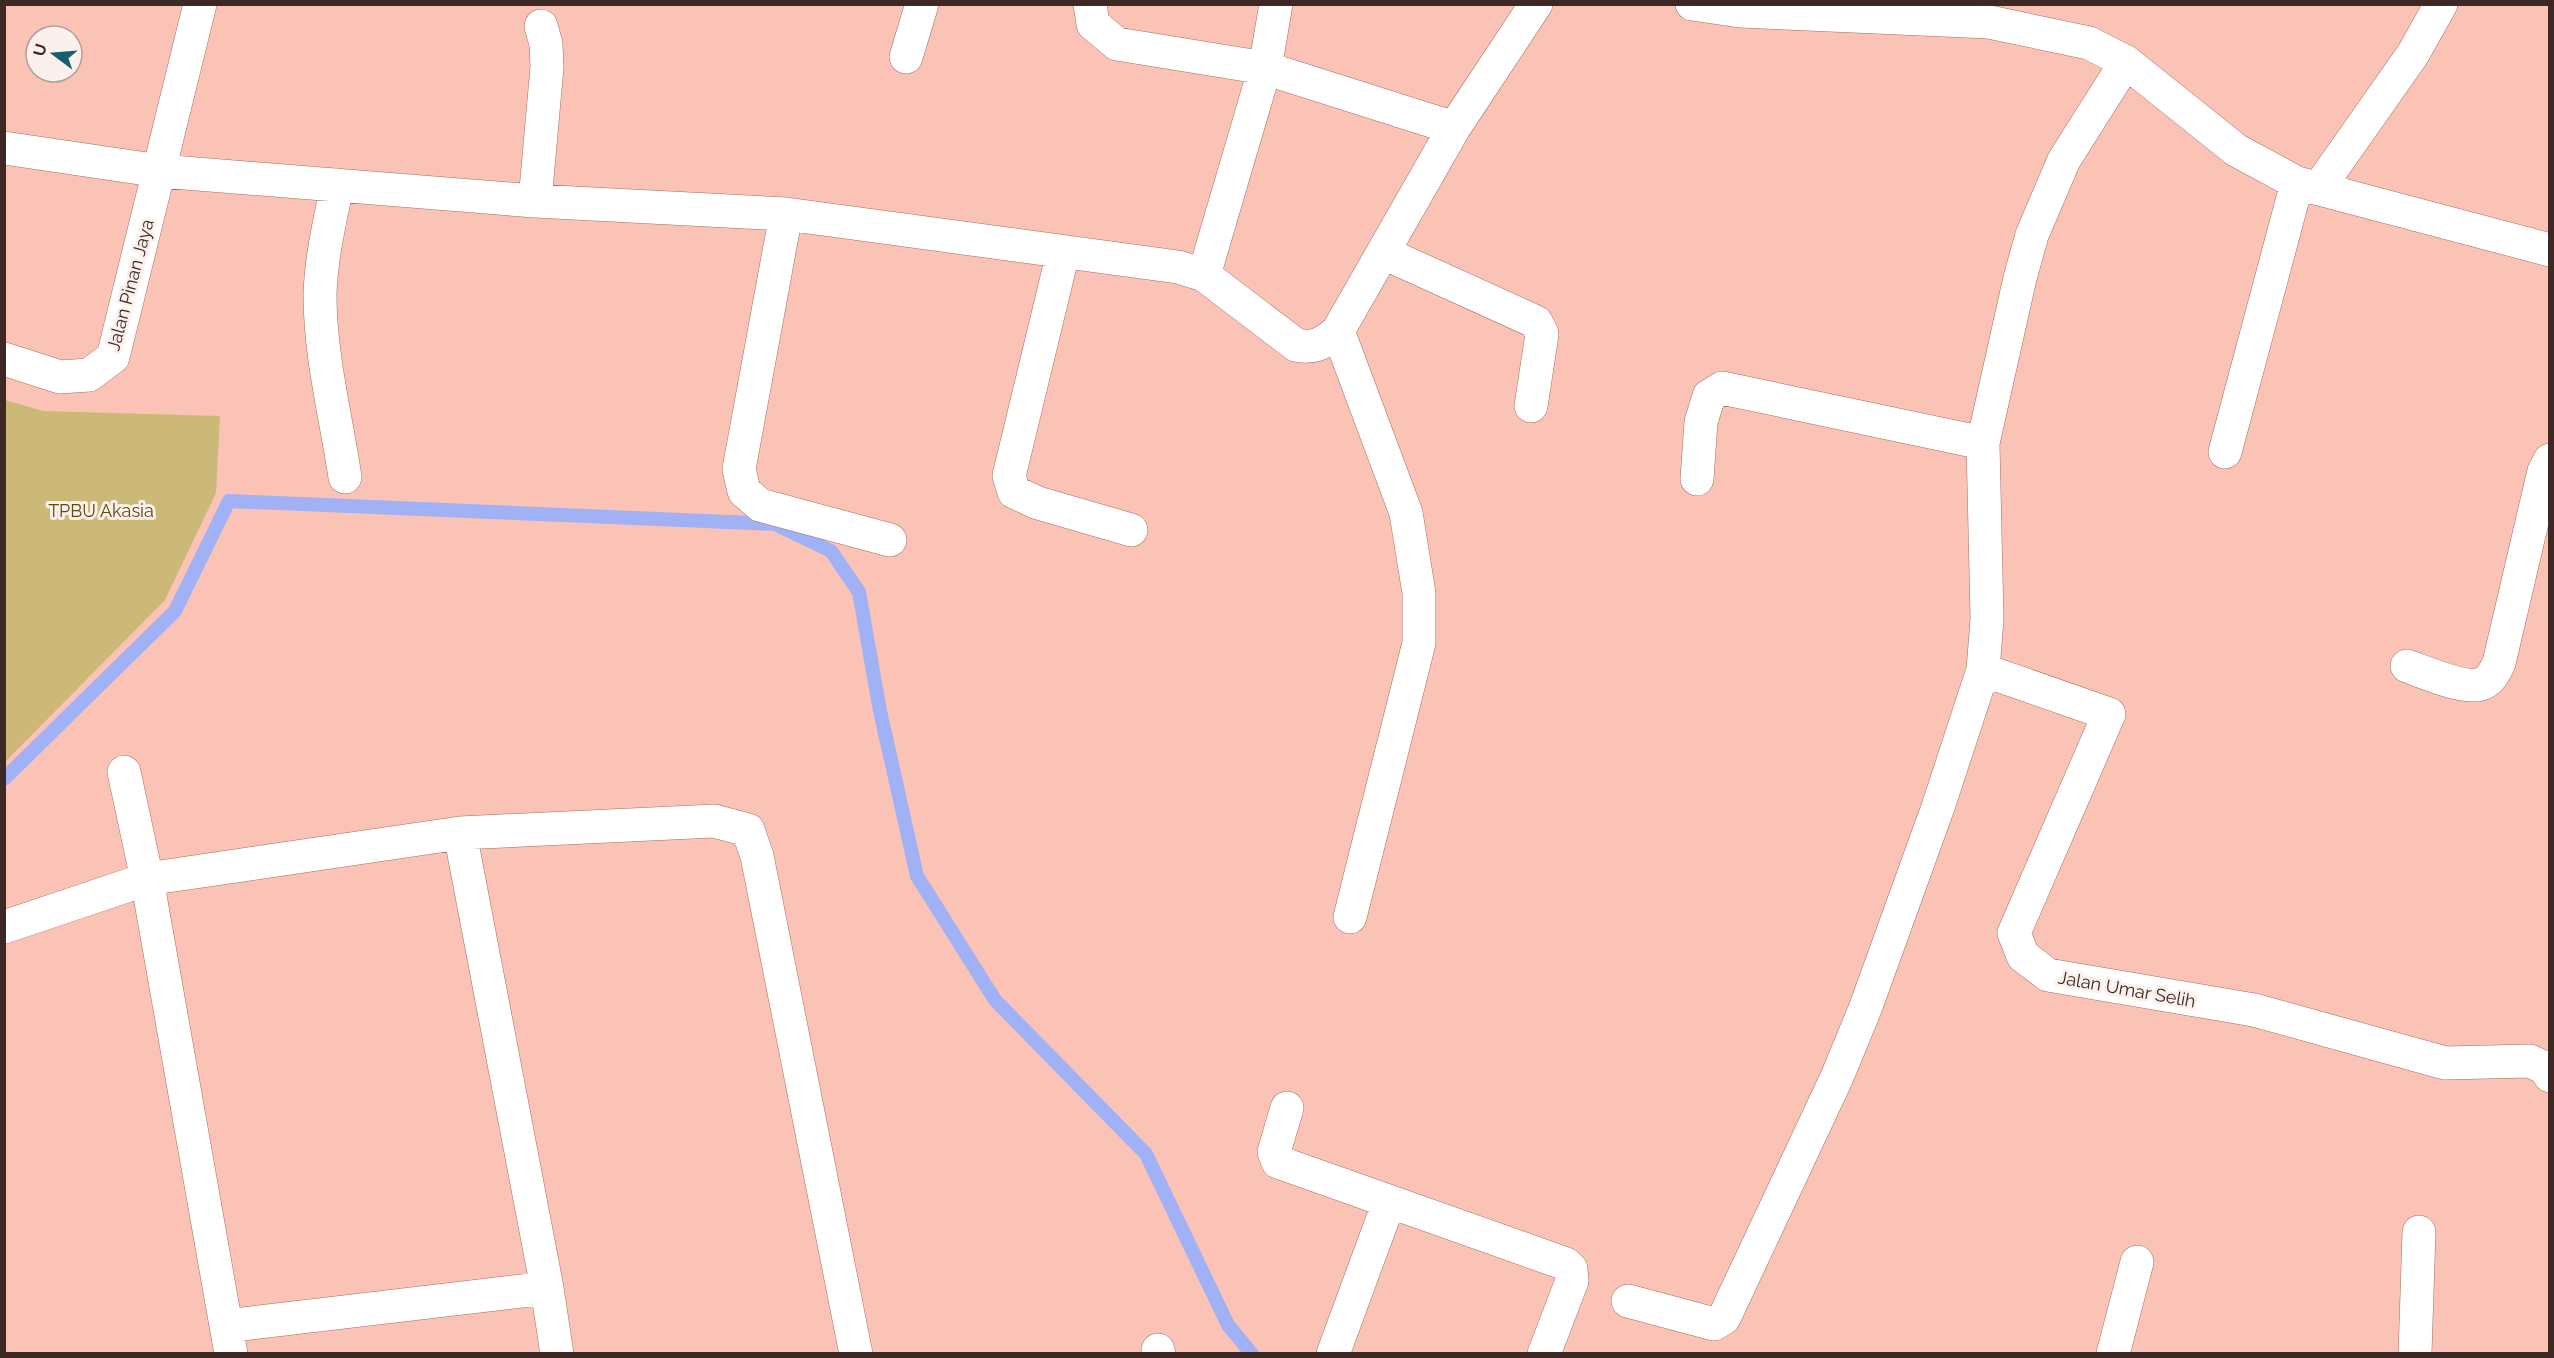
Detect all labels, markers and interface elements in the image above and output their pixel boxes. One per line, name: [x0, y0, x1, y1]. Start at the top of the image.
north arrow: [24, 24, 84, 84]
text: U: [29, 42, 51, 58]
street label: Jalan Pinan Jaya: [102, 217, 158, 353]
park label: TPBU Akasia: [48, 500, 154, 521]
street label: Jalan Umar Selih: [2057, 967, 2197, 1011]

